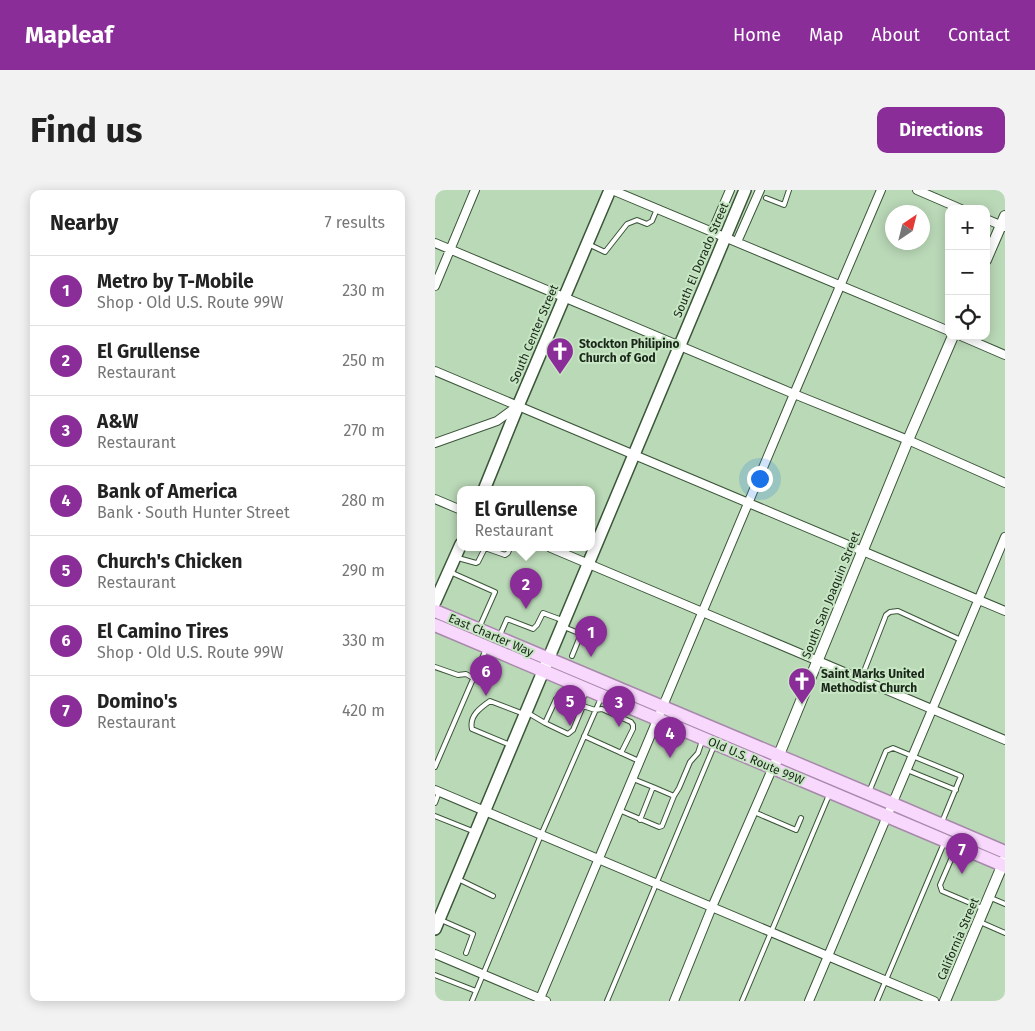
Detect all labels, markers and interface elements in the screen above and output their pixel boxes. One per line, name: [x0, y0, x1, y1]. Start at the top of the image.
text: Mapleaf: [25, 21, 113, 49]
text: Home: [733, 24, 781, 46]
text: Map: [809, 24, 843, 46]
text: About: [871, 24, 920, 46]
text: Contact: [948, 24, 1010, 46]
button: Directions: [877, 107, 1005, 153]
text: Find us: [30, 109, 142, 151]
street label: South El Dorado Street: [670, 200, 732, 320]
north arrow: [885, 205, 930, 250]
map controls: [945, 205, 990, 340]
button: +: [945, 205, 990, 250]
text: Nearby: [50, 210, 118, 236]
text: 7 results: [325, 213, 385, 232]
button: −: [945, 250, 990, 295]
text: Metro by T-Mobile: [97, 270, 254, 293]
text: 1: [62, 281, 70, 300]
text: 230 m: [342, 281, 385, 300]
street label: South Center Street: [507, 282, 561, 386]
text: Shop · Old U.S. Route 99W: [97, 293, 283, 312]
button: locate: [945, 295, 990, 340]
church icon: Stockton Philipino Church of God: [545, 336, 575, 375]
place label: Stockton Philipino Church of God: [579, 337, 680, 365]
text: El Grullense: [97, 340, 200, 363]
text: 2: [62, 351, 70, 370]
text: 250 m: [342, 351, 385, 370]
text: Restaurant: [97, 363, 176, 382]
text: A&W: [97, 410, 138, 433]
text: 3: [62, 421, 70, 440]
text: 270 m: [343, 421, 385, 440]
text: Restaurant: [97, 433, 176, 452]
your location: [747, 466, 773, 492]
text: Bank of America: [97, 480, 238, 503]
popup: [457, 486, 595, 551]
text: 4: [61, 491, 71, 510]
text: 280 m: [341, 491, 385, 510]
text: El Grullense: [474, 498, 578, 521]
text: Bank · South Hunter Street: [97, 503, 290, 522]
text: Restaurant: [474, 521, 553, 540]
street label: South San Joaquin Street: [799, 529, 863, 661]
text: Church's Chicken: [97, 550, 242, 573]
text: 5: [62, 561, 70, 580]
text: 290 m: [342, 561, 385, 580]
pin: 2: [510, 568, 542, 609]
text: Restaurant: [97, 573, 176, 592]
street label: East Charter Way: [446, 611, 536, 659]
pin: 1: [575, 616, 607, 657]
text: El Camino Tires: [97, 620, 228, 643]
text: 6: [61, 631, 71, 650]
text: 330 m: [342, 631, 385, 650]
text: Shop · Old U.S. Route 99W: [97, 643, 283, 662]
pin: 6: [470, 655, 502, 696]
church icon: Saint Marks United Methodist Church: [787, 666, 817, 705]
place label: Saint Marks United Methodist Church: [821, 667, 925, 695]
pin: 5: [554, 685, 586, 726]
pin: 3: [603, 686, 635, 727]
text: Domino's: [97, 690, 177, 713]
text: 7: [62, 701, 70, 720]
text: 420 m: [342, 701, 385, 720]
text: Restaurant: [97, 713, 176, 732]
pin: 4: [654, 717, 686, 758]
street label: Old U.S. Route 99W: [706, 734, 806, 788]
pin: 7: [946, 833, 978, 874]
street label: California Street: [934, 895, 982, 982]

